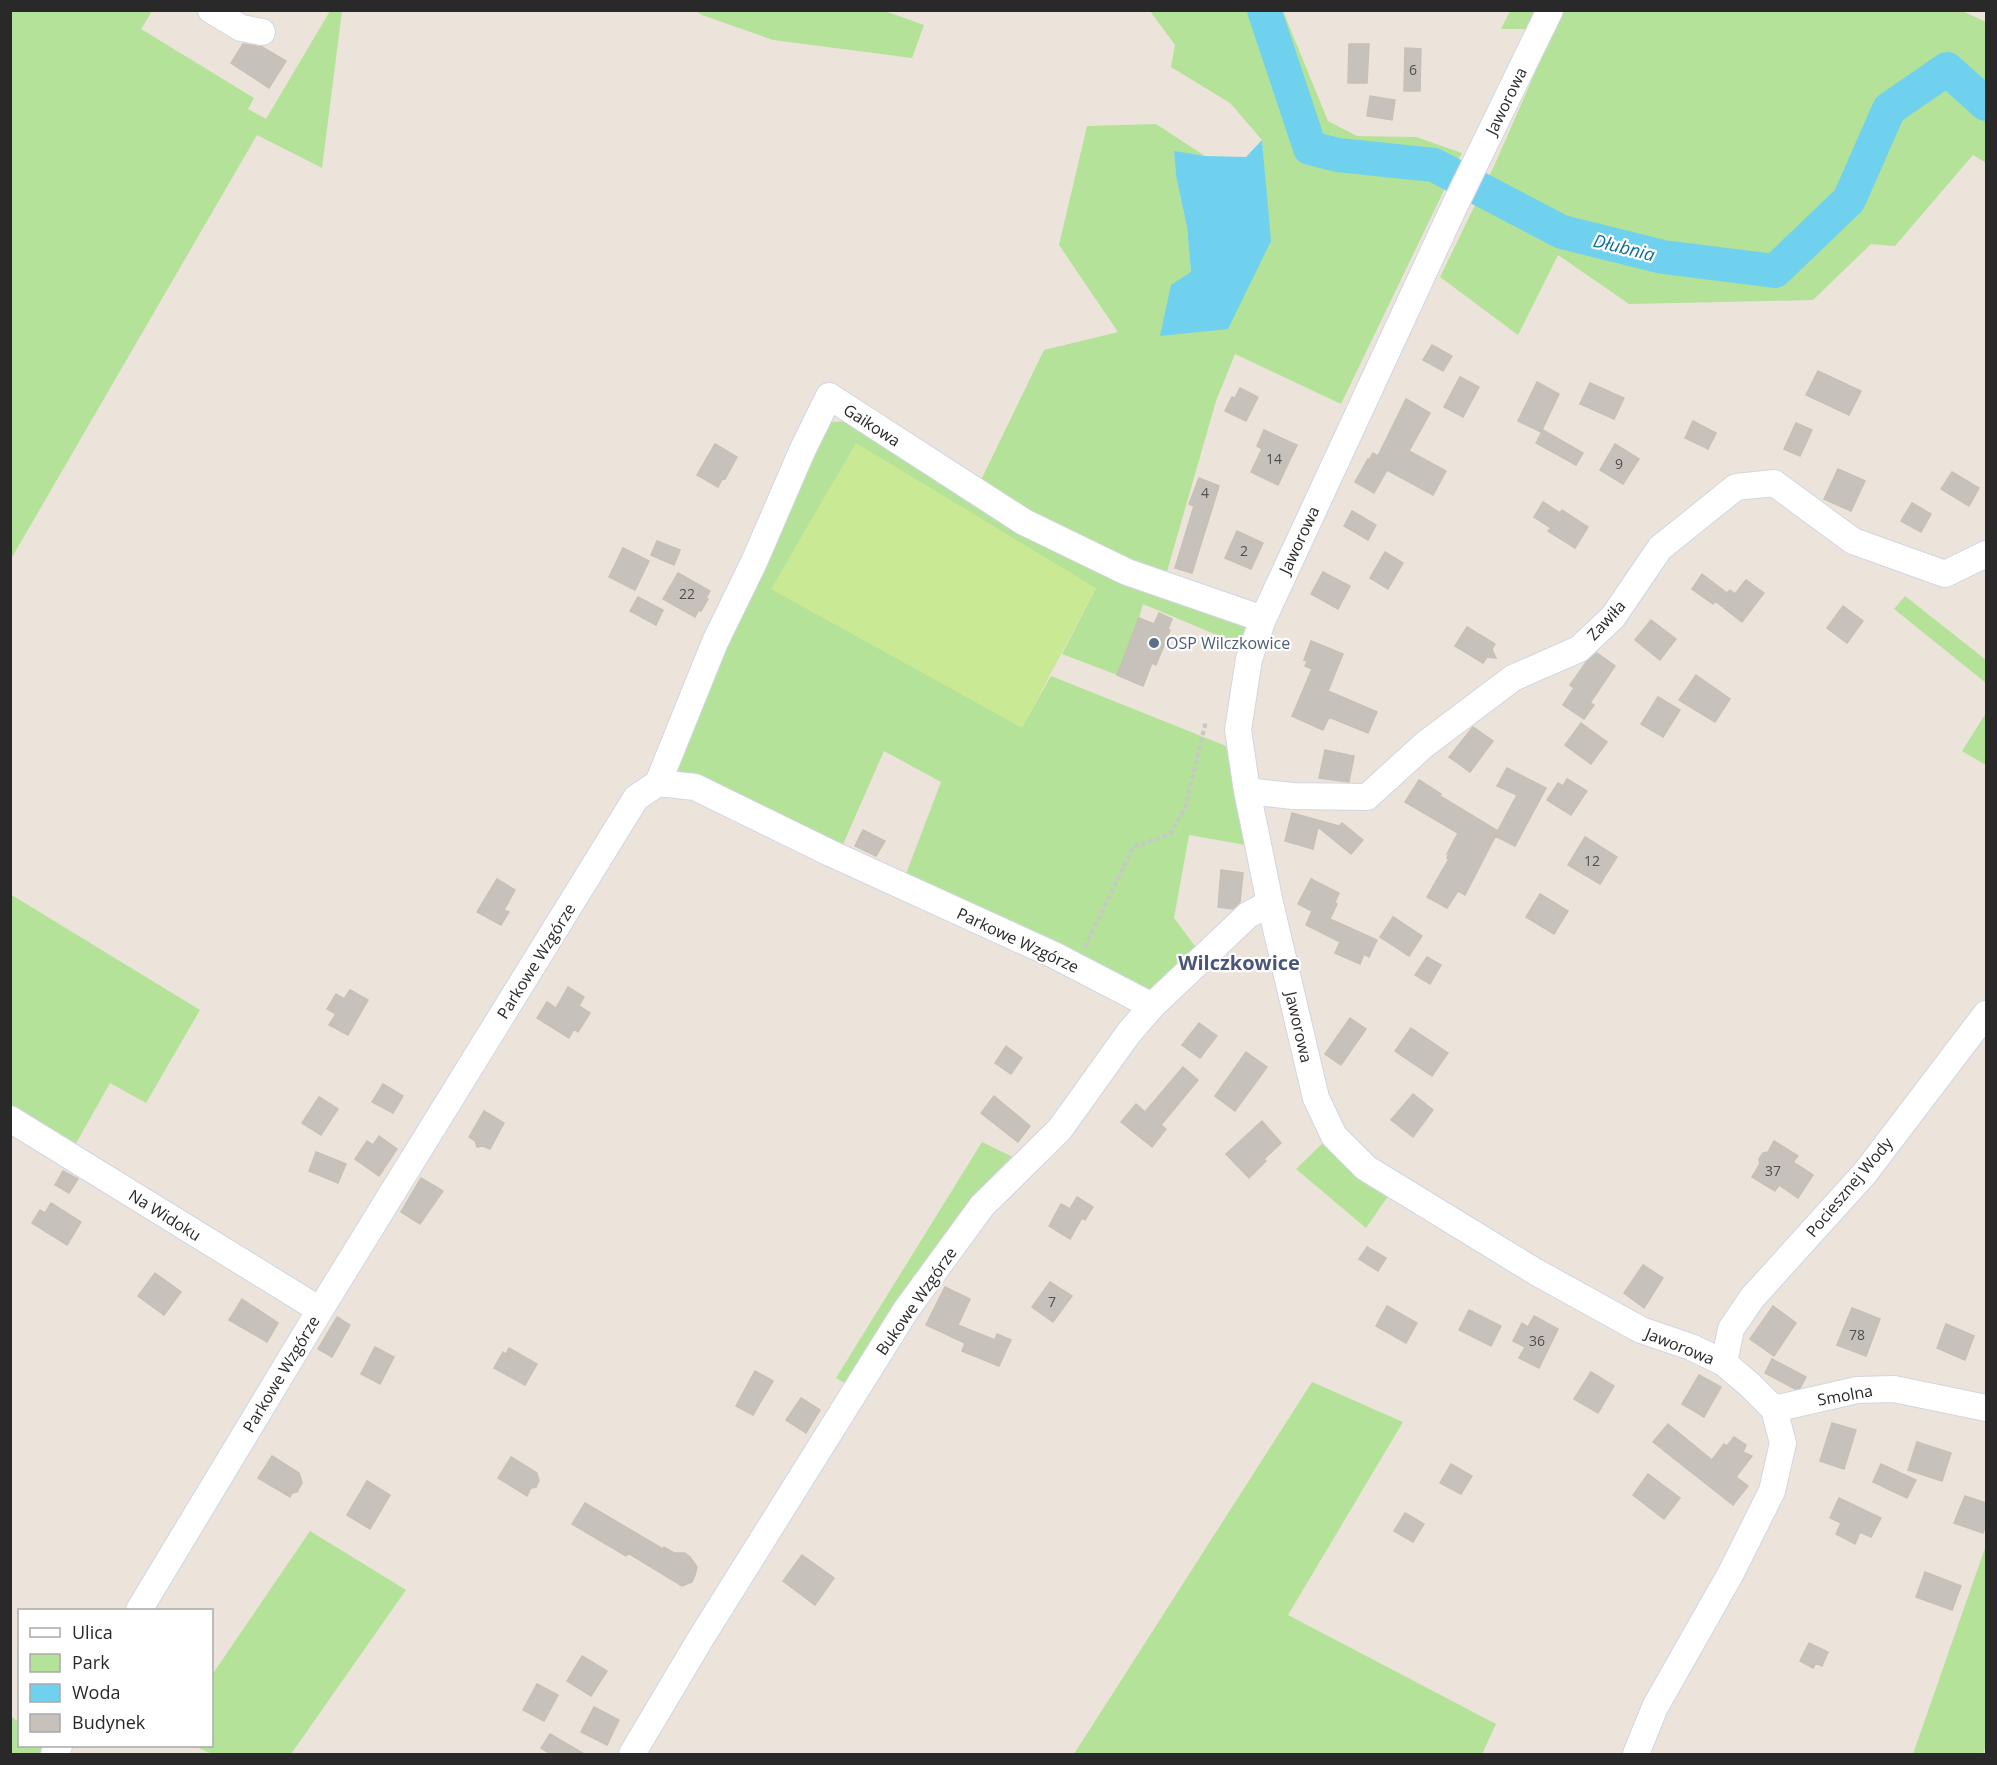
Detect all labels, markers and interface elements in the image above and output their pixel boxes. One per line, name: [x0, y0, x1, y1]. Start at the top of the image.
house number: 6: [1409, 60, 1417, 79]
street label: Jaworowa: [1479, 64, 1532, 140]
water label: Dłubnia: [1591, 228, 1657, 266]
street label: Gaikowa: [839, 398, 905, 452]
house number: 14: [1266, 449, 1282, 468]
house number: 9: [1615, 454, 1623, 473]
house number: 4: [1201, 483, 1209, 502]
street label: Jaworowa: [1273, 502, 1324, 579]
house number: 2: [1240, 541, 1248, 560]
house number: 22: [679, 584, 695, 603]
street label: Zawiła: [1582, 595, 1630, 645]
place label: OSP Wilczkowice: [1166, 632, 1290, 654]
marker: OSP Wilczkowice: [1147, 636, 1161, 650]
house number: 12: [1584, 851, 1600, 870]
street label: Parkowe Wzgórze: [492, 899, 580, 1023]
street label: Parkowe Wzgórze: [953, 902, 1083, 978]
district label: Wilczkowice: [1178, 949, 1300, 976]
street label: Jaworowa: [1280, 987, 1318, 1065]
street label: Pociesznej Wody: [1801, 1132, 1898, 1242]
house number: 37: [1765, 1161, 1781, 1180]
street label: Na Widoku: [125, 1184, 205, 1246]
street label: Bukowe Wzgórze: [870, 1243, 962, 1359]
house number: 7: [1048, 1292, 1056, 1311]
street label: Parkowe Wzgórze: [238, 1312, 324, 1436]
street label: Jaworowa: [1640, 1321, 1718, 1370]
house number: 78: [1849, 1325, 1865, 1344]
house number: 36: [1529, 1331, 1545, 1350]
street label: Smolna: [1816, 1379, 1874, 1411]
legend: [18, 1609, 213, 1747]
text: Ulica: [72, 1620, 113, 1644]
text: Park: [72, 1650, 110, 1674]
text: Woda: [72, 1680, 120, 1704]
text: Budynek: [72, 1710, 146, 1734]

